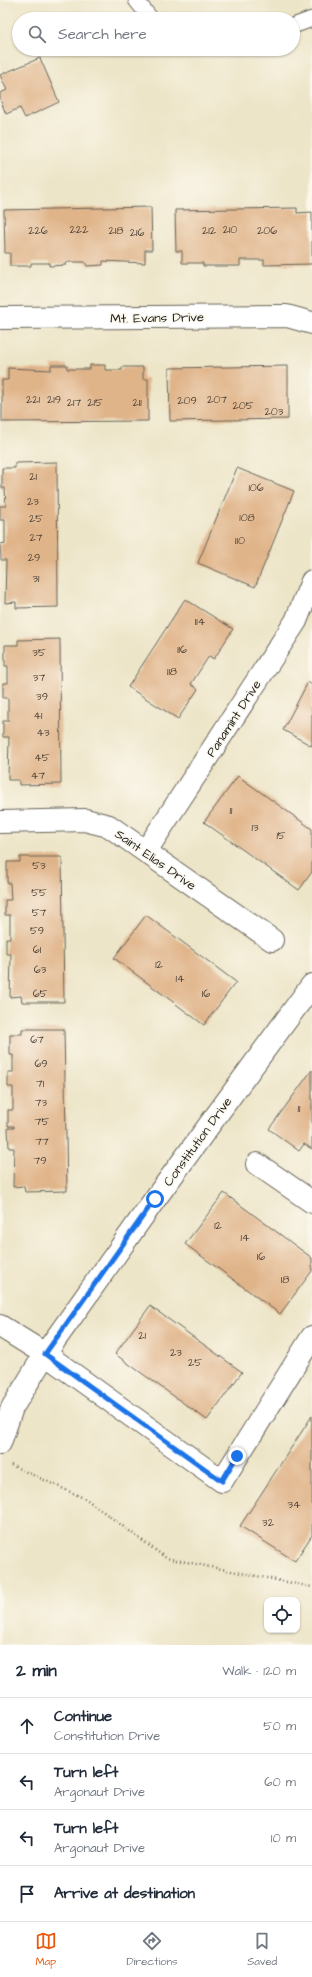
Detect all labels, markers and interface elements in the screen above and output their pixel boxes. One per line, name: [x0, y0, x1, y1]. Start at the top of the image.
search box: [12, 12, 300, 56]
icon: search: [26, 23, 48, 45]
text: Search here: [58, 24, 147, 45]
house number: 222: [70, 222, 89, 237]
house number: 210: [223, 222, 237, 237]
house number: 226: [28, 223, 48, 238]
house number: 218: [109, 223, 123, 238]
house number: 212: [202, 223, 217, 238]
house number: 206: [257, 223, 277, 238]
house number: 216: [130, 225, 144, 240]
street label: Mt. Evans Drive: [110, 308, 204, 328]
house number: 221: [26, 392, 41, 407]
house number: 219: [47, 392, 61, 407]
house number: 207: [207, 392, 227, 407]
house number: 209: [177, 393, 197, 408]
house number: 217: [67, 395, 81, 410]
house number: 215: [87, 395, 103, 410]
house number: 211: [132, 395, 142, 410]
house number: 205: [232, 398, 254, 413]
house number: 203: [265, 404, 284, 419]
house number: 21: [29, 469, 37, 484]
house number: 106: [248, 480, 264, 495]
house number: 23: [27, 494, 39, 509]
house number: 108: [239, 510, 255, 525]
house number: 25: [29, 511, 43, 526]
house number: 27: [29, 530, 43, 545]
house number: 110: [235, 533, 245, 548]
house number: 29: [28, 550, 40, 565]
house number: 31: [32, 571, 40, 586]
house number: 114: [195, 614, 206, 629]
house number: 116: [177, 642, 187, 657]
house number: 35: [32, 645, 46, 660]
house number: 118: [167, 664, 177, 679]
house number: 37: [33, 670, 45, 685]
street label: Panamint Drive: [202, 677, 265, 761]
house number: 39: [36, 689, 48, 704]
house number: 41: [34, 708, 43, 723]
house number: 43: [36, 725, 50, 740]
house number: 45: [34, 750, 50, 765]
house number: 47: [31, 768, 45, 783]
house number: 11: [230, 803, 233, 818]
house number: 13: [251, 820, 259, 835]
street label: Saint Elias Drive: [111, 825, 200, 895]
house number: 15: [276, 828, 286, 843]
house number: 53: [32, 858, 46, 873]
house number: 55: [31, 885, 47, 900]
house number: 57: [32, 905, 47, 920]
house number: 59: [30, 923, 44, 938]
house number: 61: [33, 942, 42, 957]
house number: 12: [155, 957, 164, 972]
house number: 63: [34, 962, 47, 977]
house number: 14: [176, 971, 185, 986]
house number: 65: [33, 986, 48, 1001]
house number: 16: [202, 986, 210, 1001]
house number: 67: [30, 1032, 44, 1047]
house number: 69: [34, 1056, 48, 1071]
house number: 71: [36, 1076, 45, 1091]
street label: Constitution Drive: [159, 1093, 236, 1190]
house number: 73: [35, 1095, 48, 1110]
house number: 11: [298, 1101, 301, 1116]
house number: 75: [35, 1114, 49, 1129]
house number: 77: [35, 1134, 49, 1149]
house number: 79: [33, 1153, 47, 1168]
route start: [146, 1190, 164, 1208]
house number: 12: [214, 1218, 223, 1233]
house number: 14: [241, 1230, 250, 1245]
house number: 16: [257, 1249, 265, 1264]
house number: 18: [281, 1272, 289, 1287]
house number: 21: [138, 1328, 146, 1343]
house number: 23: [170, 1345, 182, 1360]
house number: 25: [188, 1355, 202, 1370]
route end: [228, 1447, 246, 1465]
house number: 34: [287, 1497, 301, 1512]
house number: 32: [262, 1515, 275, 1530]
map controls: [264, 1597, 300, 1633]
button: locate: [264, 1597, 300, 1633]
text: 2 min: [16, 1659, 57, 1683]
text: Walk · 120 m: [222, 1662, 296, 1680]
text: Continue: [54, 1706, 112, 1727]
icon: ahead: [16, 1715, 38, 1737]
text: 50 m: [263, 1717, 296, 1735]
text: Constitution Drive: [54, 1727, 160, 1745]
text: Turn left: [54, 1762, 118, 1783]
icon: left: [16, 1771, 38, 1793]
text: 60 m: [264, 1773, 296, 1791]
text: Argonaut Drive: [54, 1783, 145, 1801]
text: Turn left: [54, 1818, 118, 1839]
icon: left: [16, 1827, 38, 1849]
text: 10 m: [271, 1829, 296, 1847]
text: Argonaut Drive: [54, 1839, 145, 1857]
icon: arrive: [16, 1883, 38, 1905]
text: Arrive at destination: [54, 1883, 195, 1904]
tab: Map: [35, 1930, 57, 1969]
tab: Directions: [126, 1930, 178, 1969]
tab: Saved: [247, 1930, 277, 1969]

